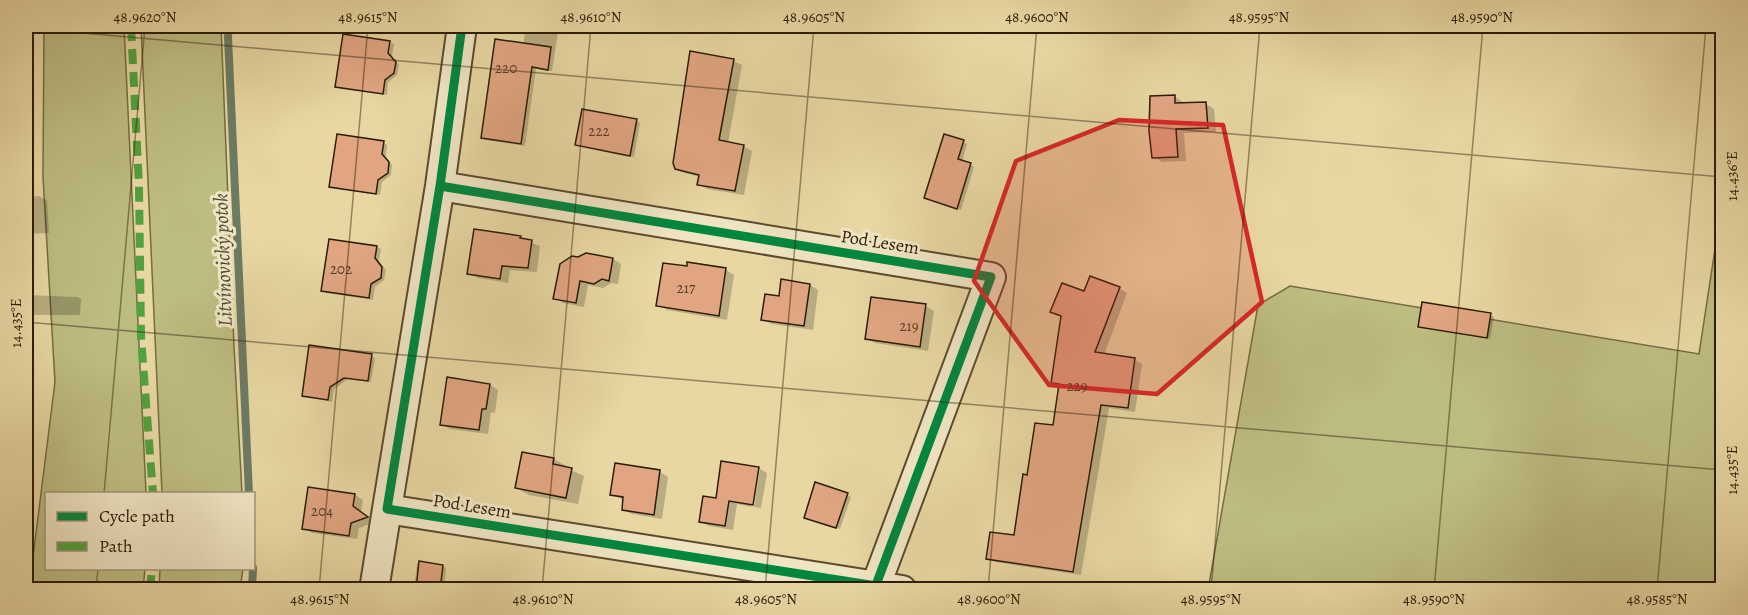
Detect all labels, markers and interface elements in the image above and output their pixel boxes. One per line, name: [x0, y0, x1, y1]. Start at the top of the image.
text: 48.9620°N: [114, 7, 177, 27]
text: 48.9615°N: [338, 7, 398, 27]
text: 48.9610°N: [561, 7, 622, 27]
text: 48.9605°N: [783, 7, 845, 27]
text: 48.9600°N: [1005, 7, 1069, 27]
text: 48.9595°N: [1229, 7, 1289, 27]
text: 48.9590°N: [1451, 7, 1513, 27]
house number: 220: [495, 58, 517, 78]
house number: 222: [588, 121, 610, 141]
text: 14.436°E: [1722, 151, 1742, 201]
water label: Litvínovický potok: [207, 193, 239, 327]
street label: Pod Lesem: [839, 224, 921, 260]
house number: 202: [330, 259, 352, 279]
house number: 217: [677, 278, 696, 298]
text: 14.435°E: [6, 298, 26, 348]
house number: 219: [899, 316, 919, 336]
house number: 229: [1066, 376, 1088, 396]
text: 14.435°E: [1722, 445, 1742, 495]
street label: Pod Lesem: [431, 488, 513, 524]
legend: [45, 492, 255, 570]
house number: 204: [311, 501, 333, 521]
text: Cycle path: [99, 504, 175, 528]
text: Path: [99, 534, 133, 558]
text: 48.9615°N: [290, 589, 350, 609]
text: 48.9610°N: [513, 589, 574, 609]
text: 48.9605°N: [735, 589, 797, 609]
text: 48.9600°N: [957, 589, 1021, 609]
text: 48.9595°N: [1181, 589, 1241, 609]
text: 48.9590°N: [1403, 589, 1465, 609]
text: 48.9585°N: [1627, 589, 1688, 609]

